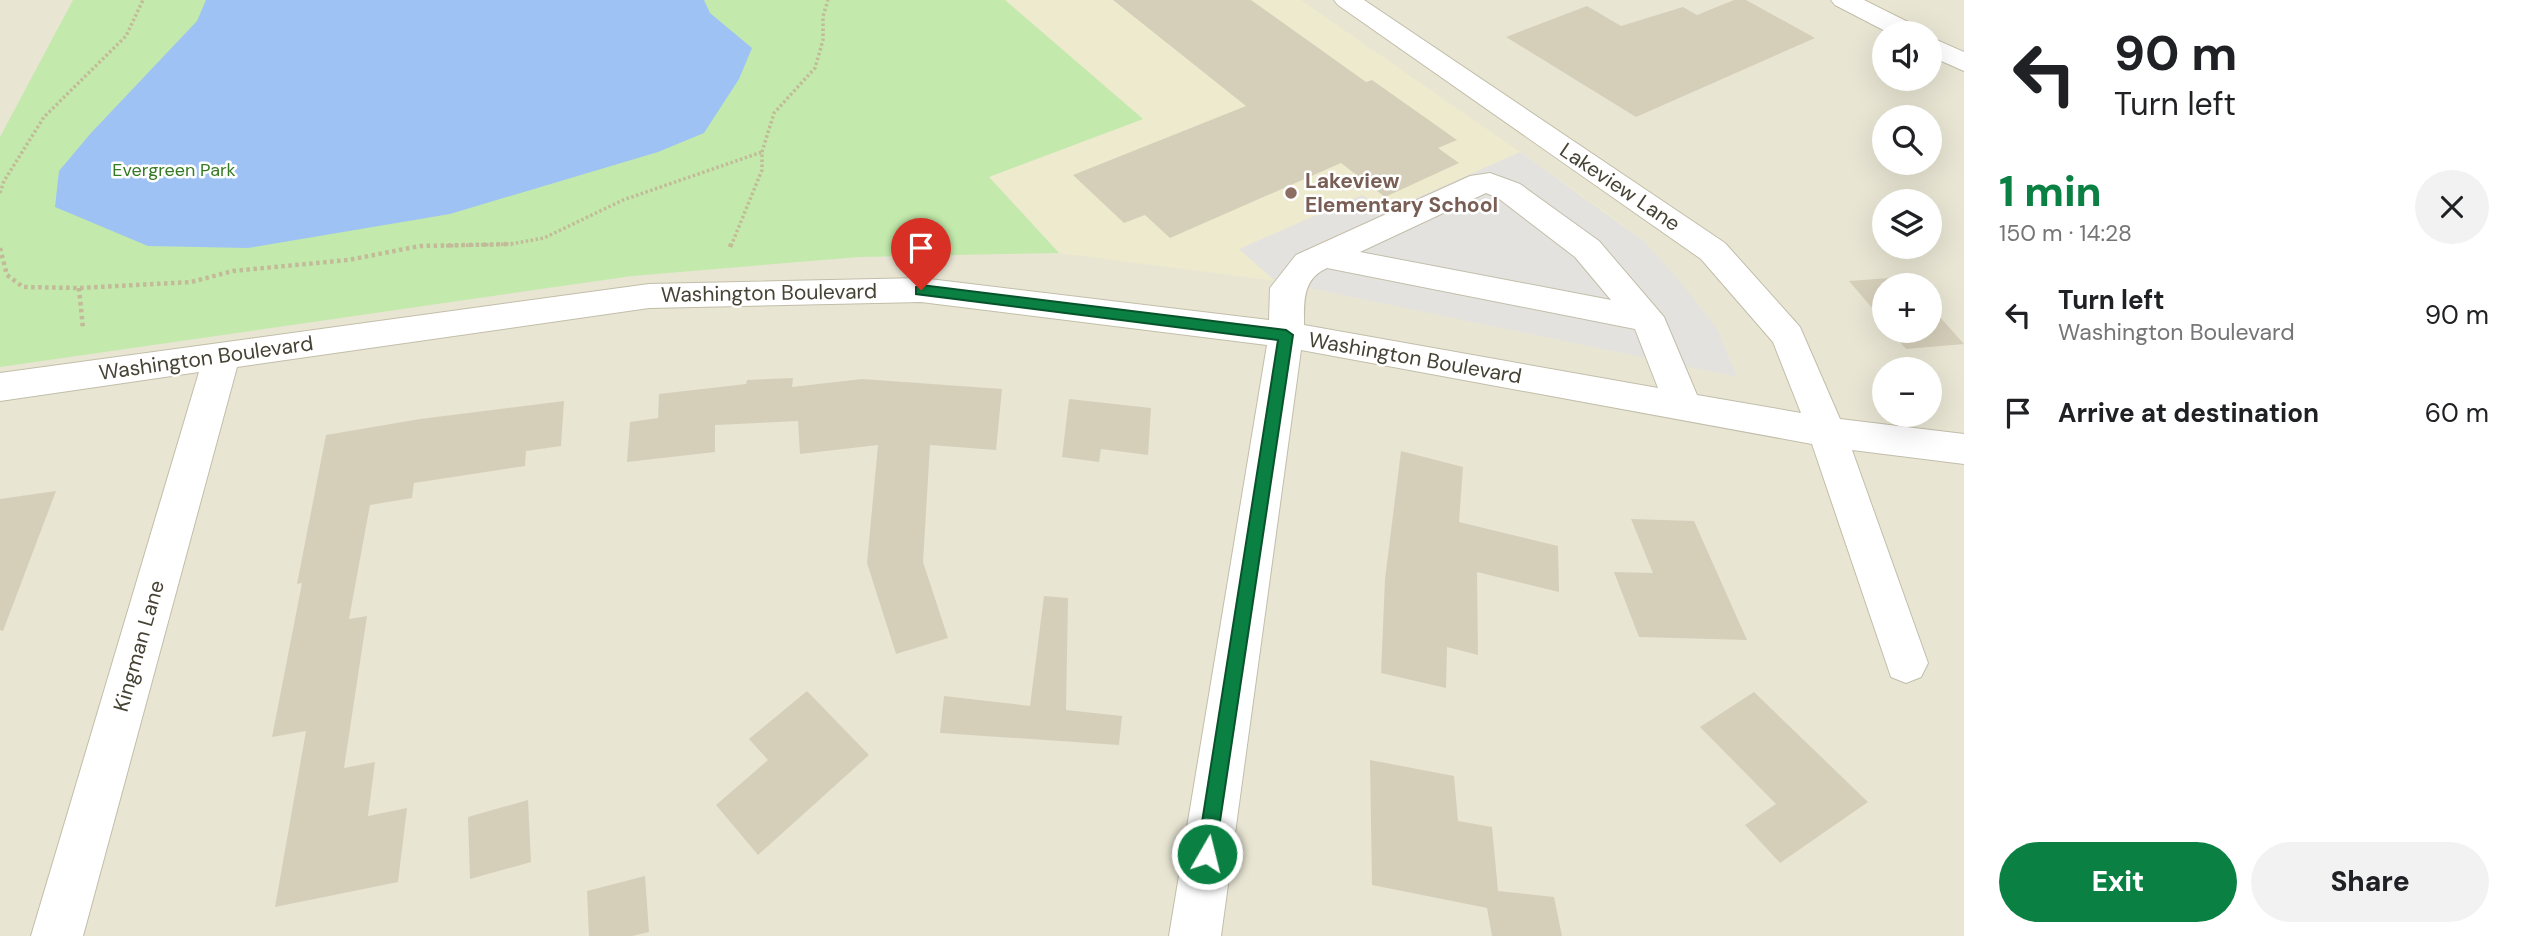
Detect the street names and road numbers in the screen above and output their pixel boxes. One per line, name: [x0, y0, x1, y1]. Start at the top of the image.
street label: Lakeview Lane: [1554, 136, 1686, 238]
street label: Washington Boulevard: [661, 277, 877, 309]
street label: Washington Boulevard: [1306, 325, 1524, 391]
street label: Washington Boulevard: [97, 329, 315, 387]
street label: Kingman Lane: [107, 577, 171, 715]

